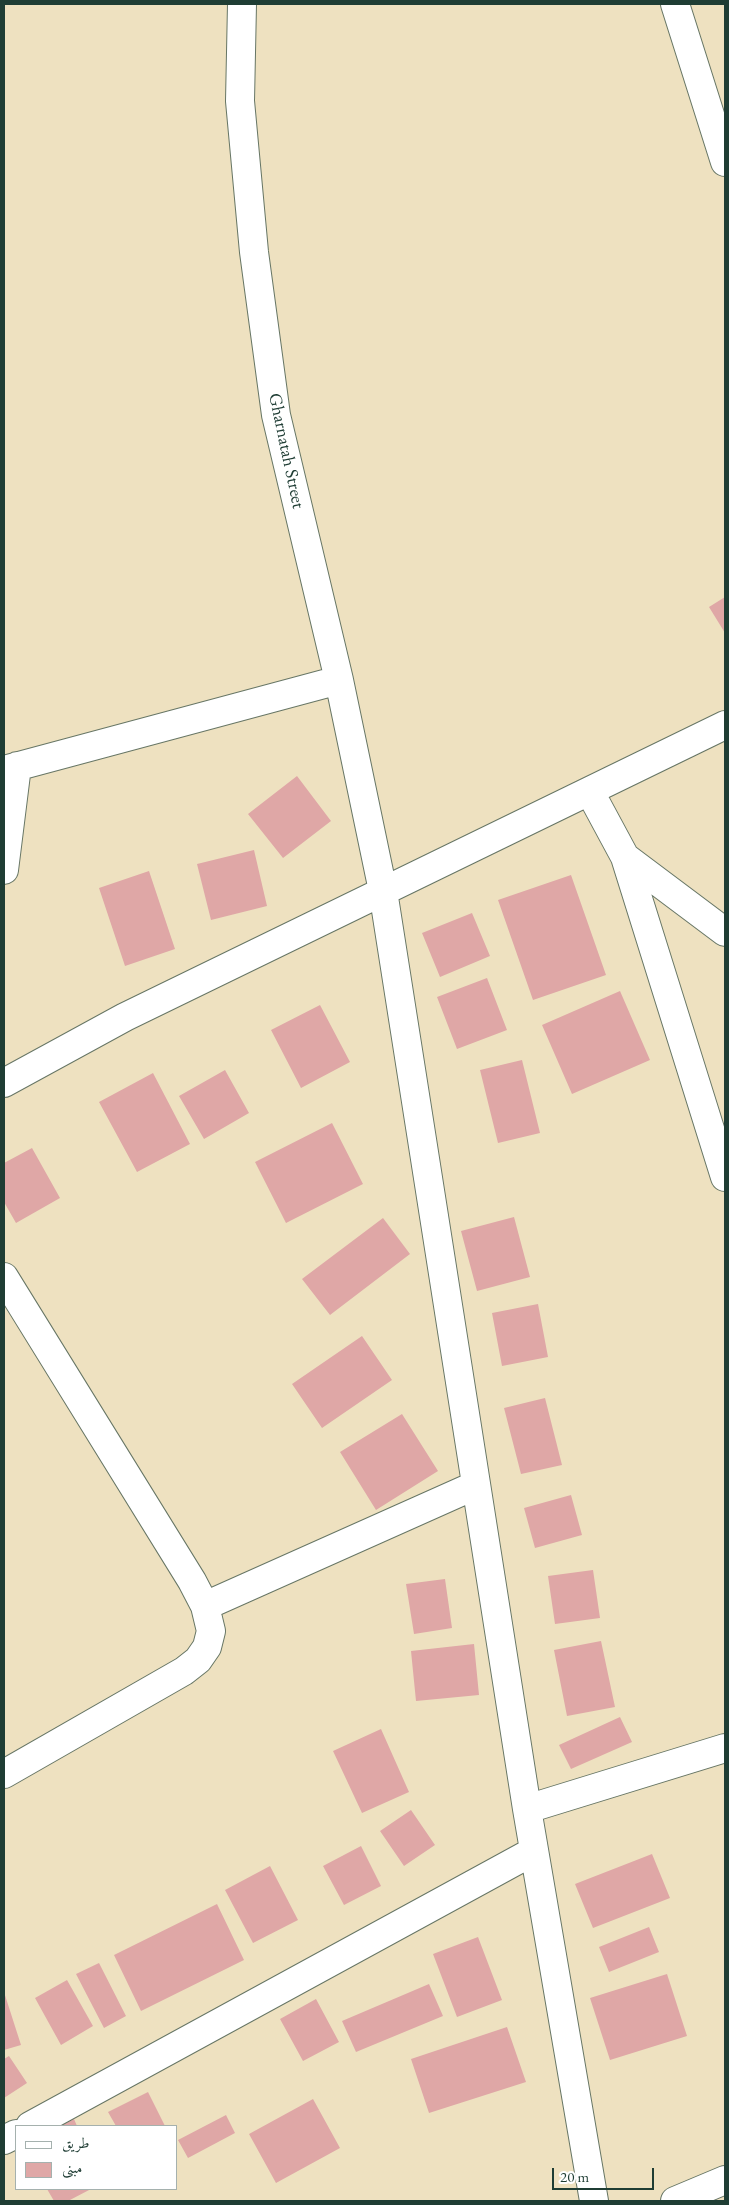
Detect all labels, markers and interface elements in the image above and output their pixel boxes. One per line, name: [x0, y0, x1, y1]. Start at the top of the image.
street label: Gharnatah Street: [263, 391, 309, 511]
legend: [15, 2125, 178, 2190]
text: طريق: [62, 2133, 89, 2152]
text: مبنى: [62, 2158, 82, 2177]
scale bar: [554, 2158, 656, 2190]
text: 20 m: [560, 2167, 589, 2186]

